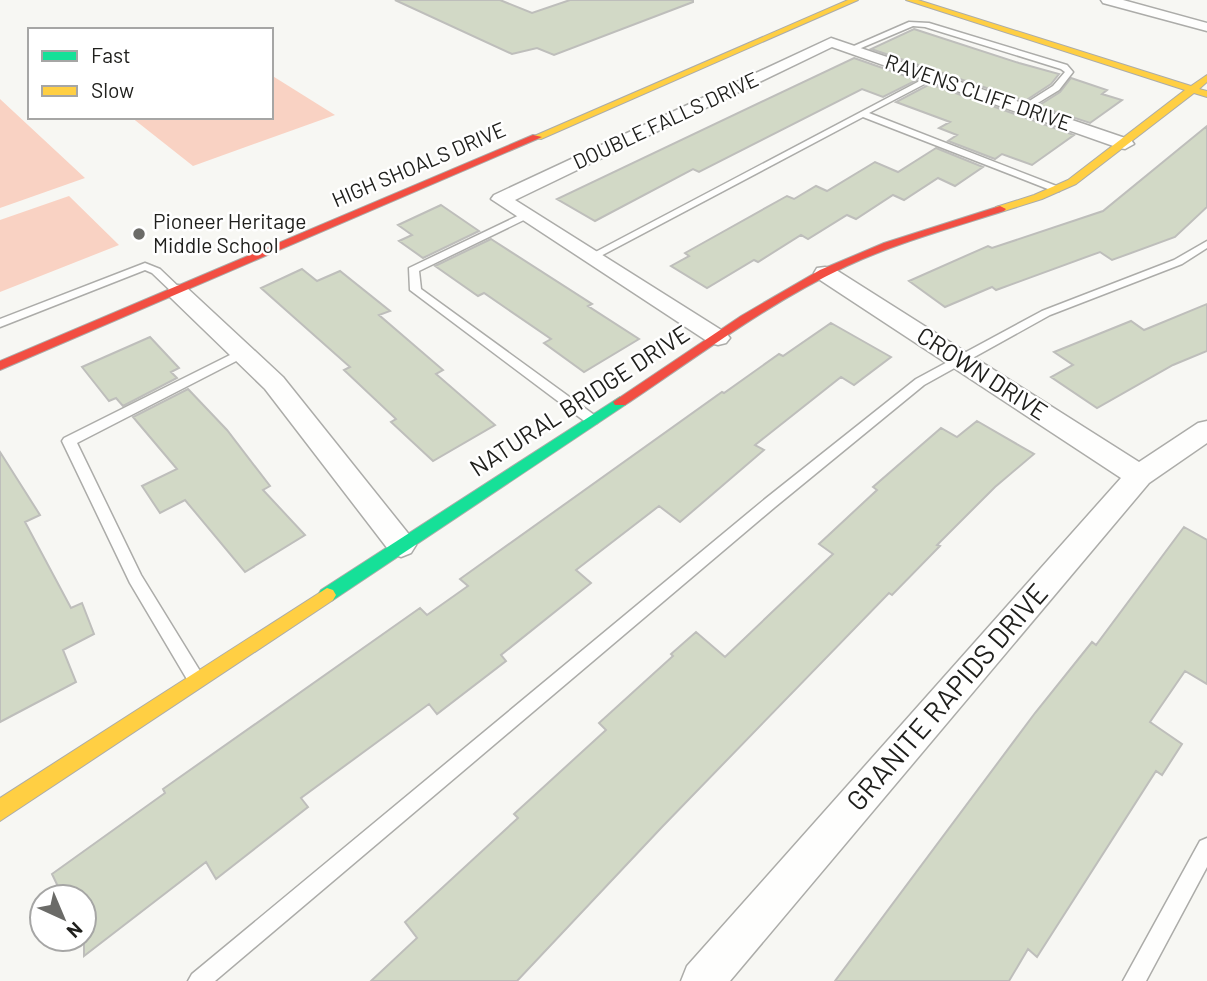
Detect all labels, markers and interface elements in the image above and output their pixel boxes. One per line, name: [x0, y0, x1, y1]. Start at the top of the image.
legend: [28, 28, 273, 119]
text: Fast: [91, 42, 131, 67]
street label: RAVENS CLIFF DRIVE: [882, 48, 1075, 135]
street label: DOUBLE FALLS DRIVE: [569, 66, 762, 174]
text: Slow: [91, 77, 134, 102]
street label: HIGH SHOALS DRIVE: [328, 116, 509, 212]
place label: Pioneer Heritage Middle School: [153, 208, 306, 257]
marker: Pioneer Heritage Middle School: [131, 226, 147, 242]
street label: NATURAL BRIDGE DRIVE: [464, 318, 694, 482]
street label: CROWN DRIVE: [912, 320, 1054, 426]
street label: GRANITE RAPIDS DRIVE: [838, 576, 1054, 817]
north arrow: [28, 883, 98, 953]
text: N: [63, 918, 88, 943]

